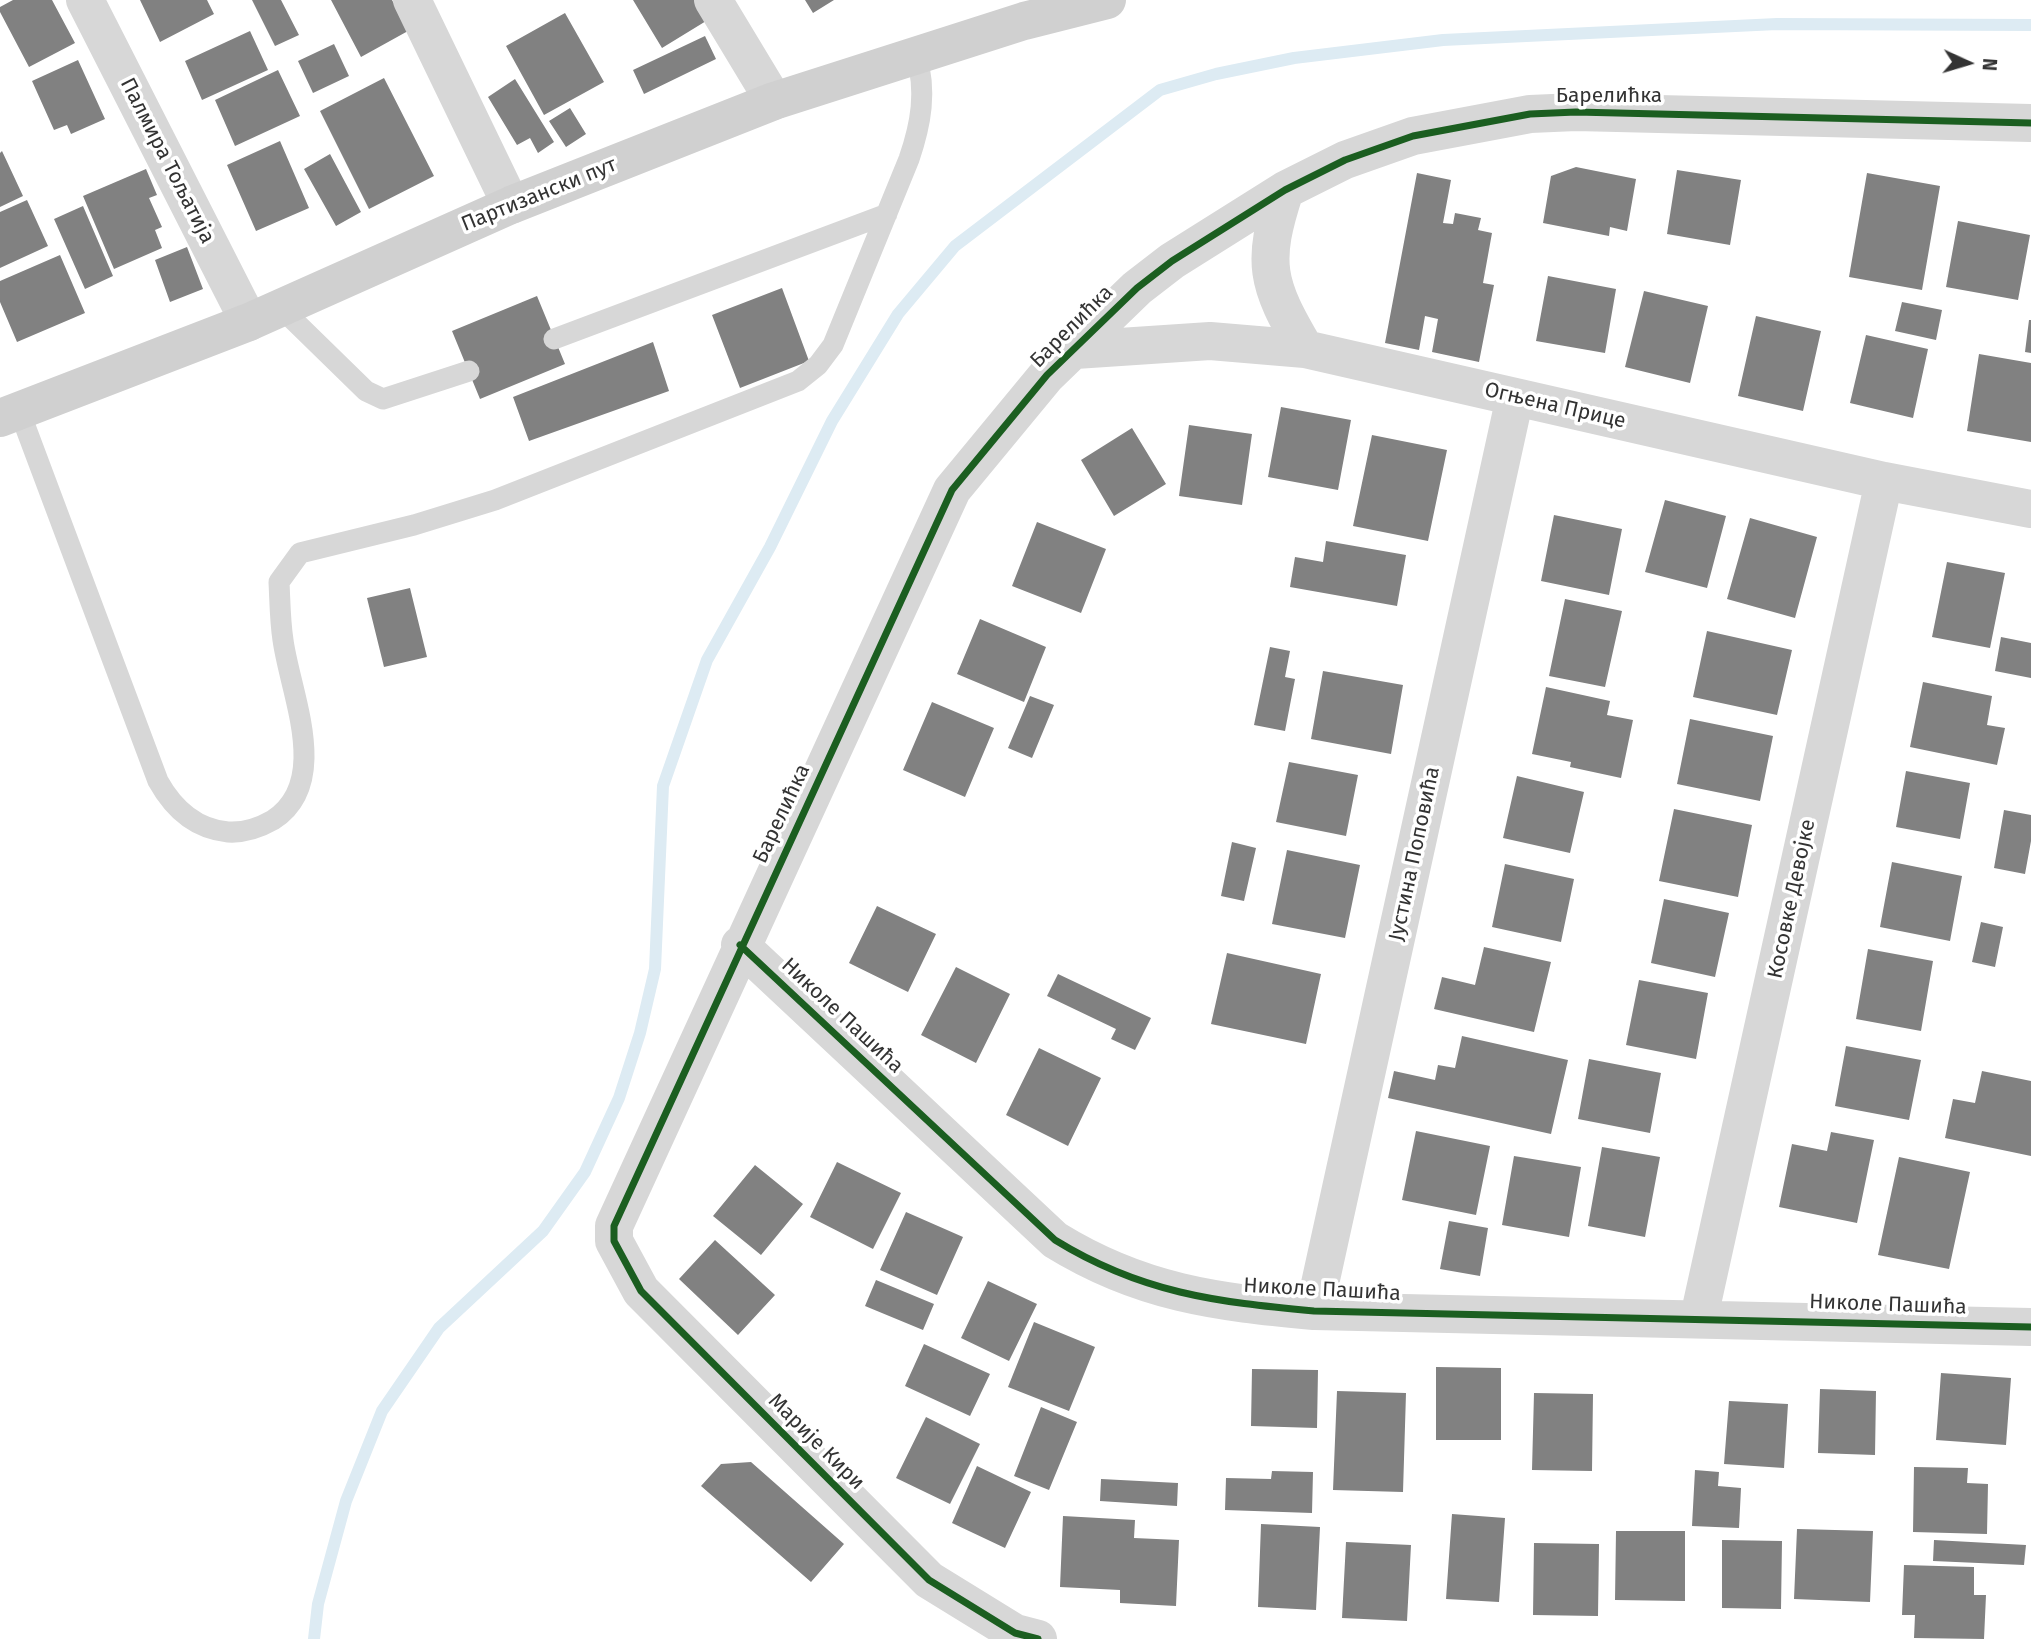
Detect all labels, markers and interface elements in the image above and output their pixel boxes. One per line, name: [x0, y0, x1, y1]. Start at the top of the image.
north arrow: [1933, 28, 2003, 98]
text: N: [1978, 57, 2001, 72]
street label: Палмира Тољатија: [114, 74, 220, 248]
street label: Барелићка: [1556, 83, 1662, 109]
street label: Партизански пут: [458, 152, 620, 238]
street label: Барелићка: [1025, 280, 1119, 374]
street label: Огњена Прице: [1482, 377, 1628, 435]
street label: Барелићка: [748, 760, 816, 868]
street label: Јустина Поповића: [1384, 765, 1446, 943]
street label: Косовке Девојке: [1763, 817, 1821, 981]
street label: Николе Пашића: [776, 953, 908, 1079]
street label: Николе Пашића: [1243, 1273, 1401, 1307]
street label: Николе Пашића: [1809, 1290, 1967, 1320]
street label: Марије Кири: [763, 1389, 869, 1495]

